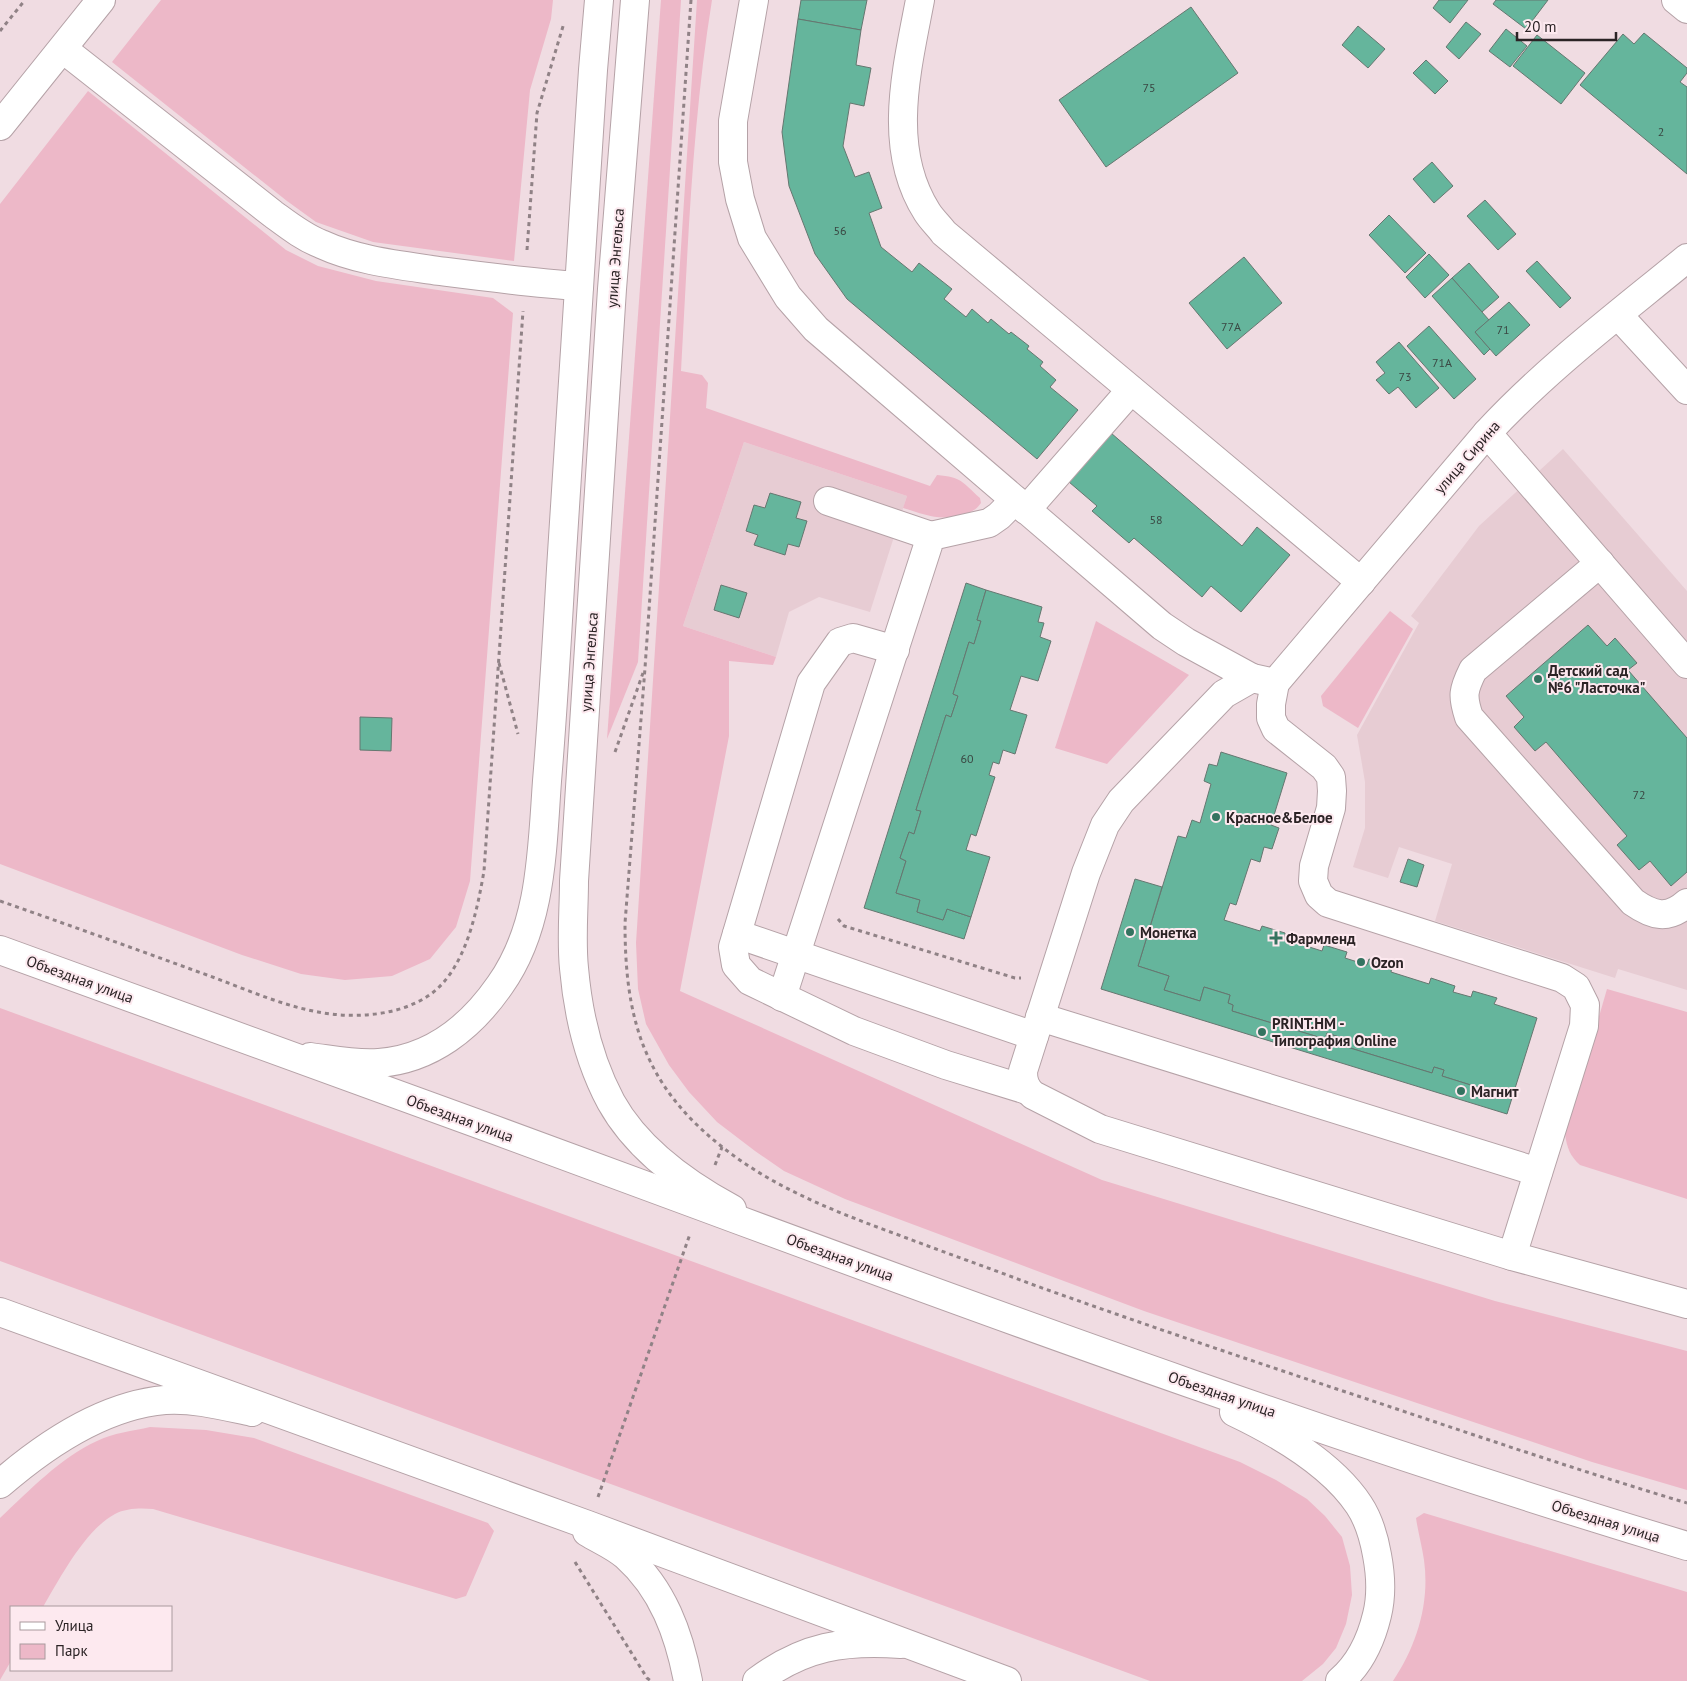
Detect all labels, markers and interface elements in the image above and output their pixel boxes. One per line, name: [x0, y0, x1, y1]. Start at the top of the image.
scale bar: [1517, 10, 1616, 42]
text: 20 m: [1524, 17, 1557, 36]
house number: 75: [1142, 80, 1156, 95]
house number: 2: [1658, 124, 1664, 139]
street label: улица Энгельса: [602, 207, 628, 309]
house number: 56: [833, 223, 847, 238]
house number: 77А: [1221, 319, 1241, 334]
house number: 71: [1496, 322, 1510, 337]
house number: 71А: [1432, 355, 1452, 370]
house number: 73: [1398, 369, 1412, 384]
street label: улица Сирина: [1430, 417, 1504, 497]
house number: 58: [1149, 512, 1163, 527]
street label: улица Энгельса: [576, 611, 602, 713]
place label: Детский сад №6 "Ласточка": [1548, 661, 1646, 697]
marker: Детский сад №6 "Ласточка": [1532, 673, 1544, 685]
house number: 60: [960, 751, 974, 766]
house number: 72: [1632, 787, 1646, 802]
place label: Красное&Белое: [1226, 808, 1333, 827]
marker: Красное&Белое: [1210, 811, 1222, 823]
place label: Монетка: [1140, 923, 1197, 942]
marker: Монетка: [1124, 926, 1136, 938]
place label: Фармленд: [1286, 929, 1356, 948]
marker: Фармленд: [1270, 932, 1282, 944]
street label: Объездная улица: [24, 951, 136, 1007]
place label: Ozon: [1371, 953, 1404, 972]
marker: Ozon: [1355, 956, 1367, 968]
place label: PRINT.HM - Типография Online: [1272, 1014, 1397, 1050]
marker: PRINT.HM - Типография Online: [1256, 1026, 1268, 1038]
place label: Магнит: [1471, 1082, 1519, 1101]
marker: Магнит: [1455, 1085, 1467, 1097]
street label: Объездная улица: [404, 1090, 516, 1146]
street label: Объездная улица: [784, 1229, 896, 1285]
street label: Объездная улица: [1166, 1367, 1278, 1421]
street label: Объездная улица: [1549, 1495, 1663, 1547]
legend: [10, 1606, 172, 1671]
text: Улица: [55, 1616, 93, 1635]
text: Парк: [55, 1641, 88, 1660]

